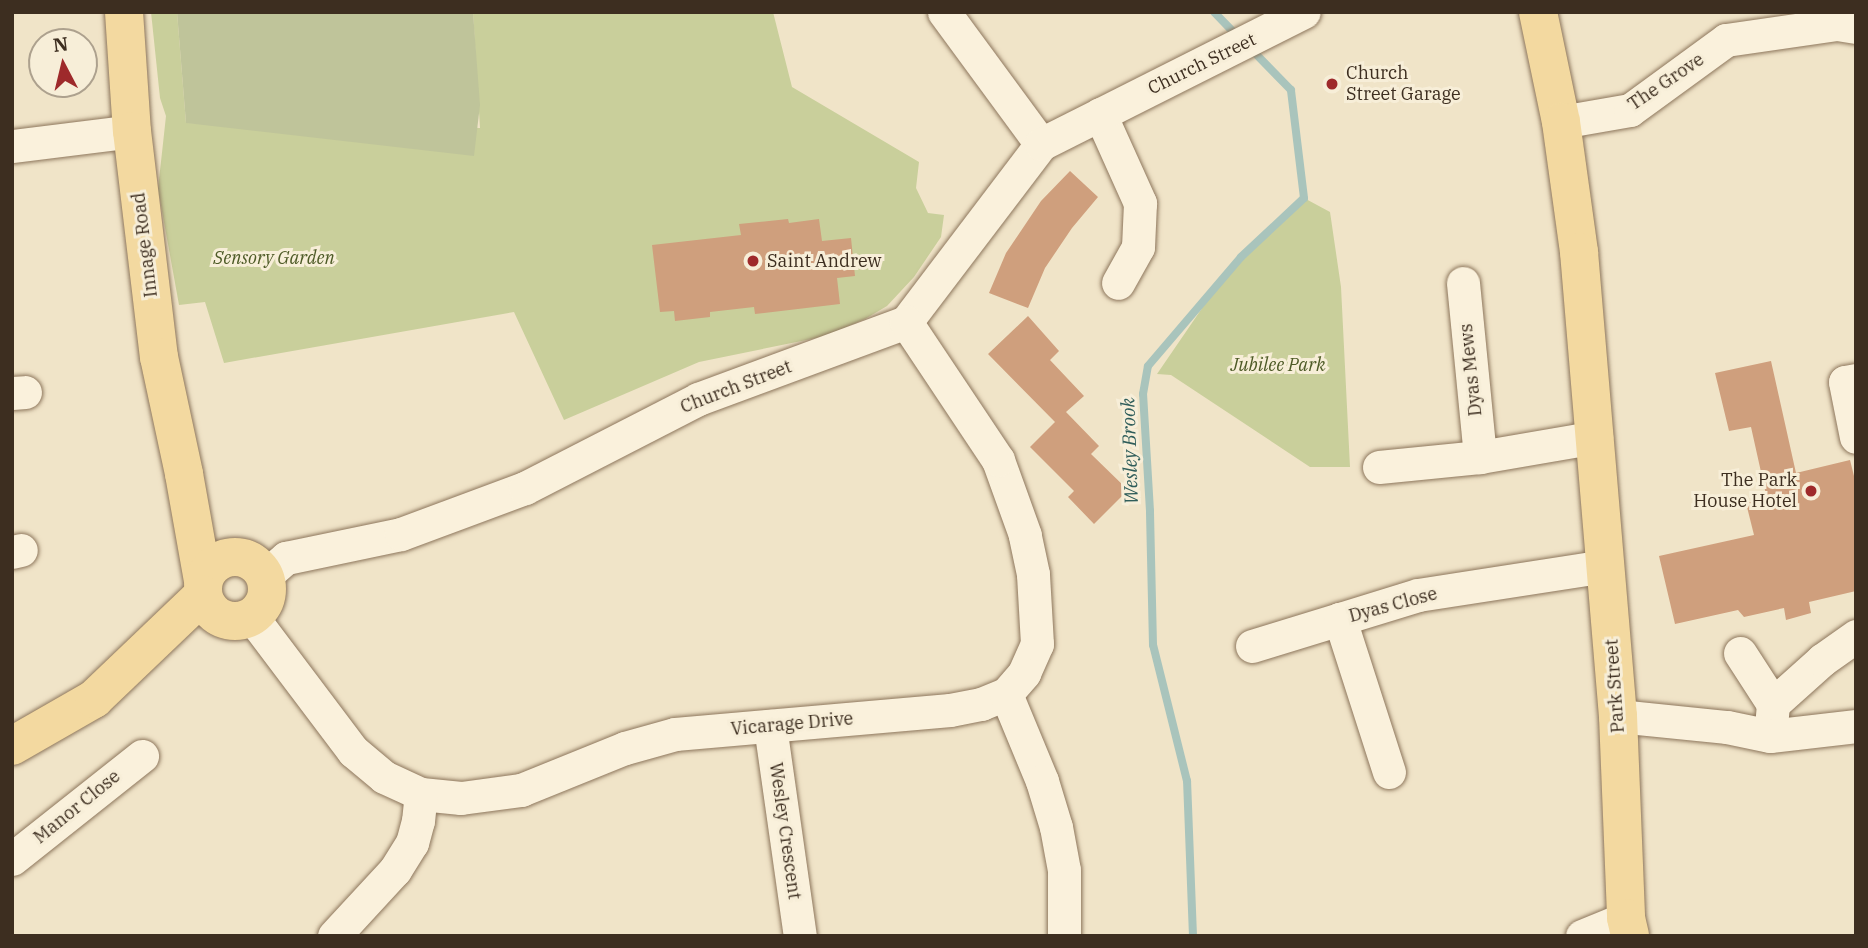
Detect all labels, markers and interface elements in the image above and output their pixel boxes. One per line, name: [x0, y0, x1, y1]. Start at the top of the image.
north arrow: [28, 28, 98, 98]
street label: Church Street: [1145, 29, 1259, 99]
text: N: [52, 31, 70, 57]
street label: The Grove: [1624, 49, 1708, 115]
place label: Church Street Garage: [1346, 63, 1461, 106]
marker: Church Street Garage: [1324, 76, 1340, 92]
street label: Innage Road: [128, 191, 162, 299]
park label: Sensory Garden: [213, 247, 335, 269]
place label: Saint Andrew: [767, 250, 882, 272]
marker: Saint Andrew: [745, 253, 761, 269]
street label: Dyas Mews: [1455, 323, 1487, 417]
park label: Jubilee Park: [1230, 354, 1326, 376]
street label: Church Street: [677, 356, 795, 418]
water label: Wesley Brook: [1117, 397, 1143, 505]
place label: The Park House Hotel: [1693, 470, 1797, 512]
marker: The Park House Hotel: [1803, 483, 1819, 499]
street label: Dyas Close: [1346, 583, 1440, 627]
street label: Park Street: [1601, 638, 1629, 734]
street label: Vicarage Drive: [730, 708, 854, 740]
street label: Wesley Crescent: [765, 761, 805, 901]
street label: Manor Close: [29, 766, 125, 848]

